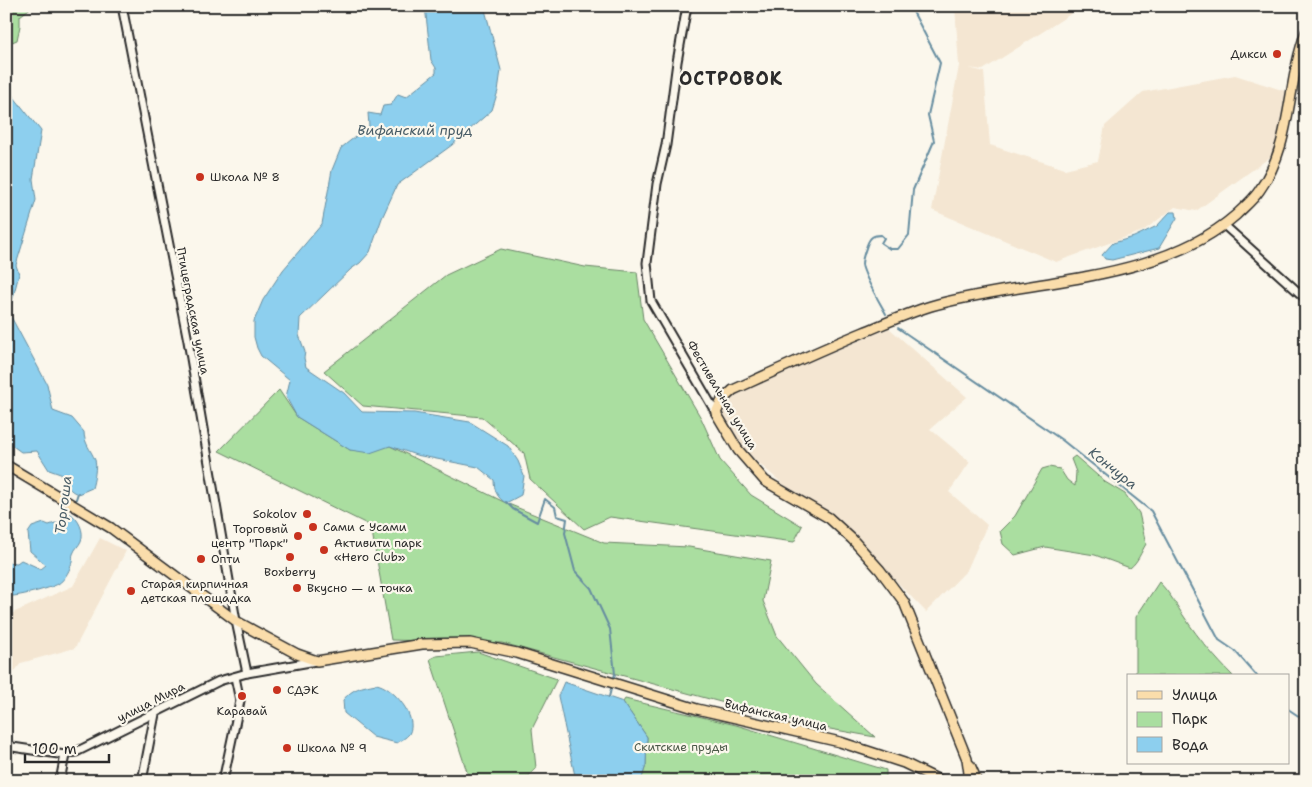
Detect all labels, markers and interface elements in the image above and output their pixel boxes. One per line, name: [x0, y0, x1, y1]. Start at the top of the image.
place label: Дикси: [1230, 46, 1267, 62]
marker: Дикси: [1271, 48, 1283, 60]
district label: ОСТРОВОК: [679, 67, 783, 91]
water label: Вифанский пруд: [357, 121, 473, 139]
place label: Школа № 8: [210, 169, 280, 185]
marker: Школа № 8: [194, 171, 206, 183]
street label: Птицеградская улица: [173, 246, 213, 376]
street label: Фестивальная улица: [683, 337, 761, 453]
water label: Кончура: [1085, 443, 1141, 493]
water label: Торгоша: [50, 475, 76, 535]
place label: Sokolov: [253, 506, 297, 522]
marker: Sokolov: [301, 508, 313, 520]
place label: Сами с Усами: [323, 519, 407, 535]
place label: Торговый центр "Парк": [211, 521, 288, 551]
marker: Сами с Усами: [307, 521, 319, 533]
marker: Торговый центр "Парк": [292, 530, 304, 542]
place label: Активити парк «Hero Club»: [334, 535, 422, 565]
marker: Активити парк «Hero Club»: [318, 544, 330, 556]
place label: Опти: [211, 551, 240, 567]
marker: Boxberry: [284, 551, 296, 563]
marker: Опти: [195, 553, 207, 565]
place label: Boxberry: [264, 564, 316, 580]
place label: Старая кирпичная детская площадка: [141, 576, 252, 606]
place label: Вкусно — и точка: [307, 580, 413, 596]
marker: Вкусно — и точка: [291, 582, 303, 594]
marker: Старая кирпичная детская площадка: [125, 585, 137, 597]
legend: [1127, 674, 1290, 764]
street label: улица Мира: [114, 678, 188, 726]
place label: СДЭК: [287, 682, 319, 698]
marker: СДЭК: [271, 684, 283, 696]
text: Улица: [1172, 685, 1218, 705]
marker: Каравай: [236, 690, 248, 702]
street label: Вифанская улица: [723, 695, 829, 735]
place label: Каравай: [217, 703, 268, 719]
text: Парк: [1172, 709, 1208, 729]
scale bar: [25, 732, 109, 764]
text: Вода: [1172, 735, 1209, 755]
text: 100 m: [32, 739, 77, 759]
park label: Скитские пруды: [634, 739, 728, 755]
place label: Школа № 9: [297, 740, 367, 756]
marker: Школа № 9: [281, 742, 293, 754]

